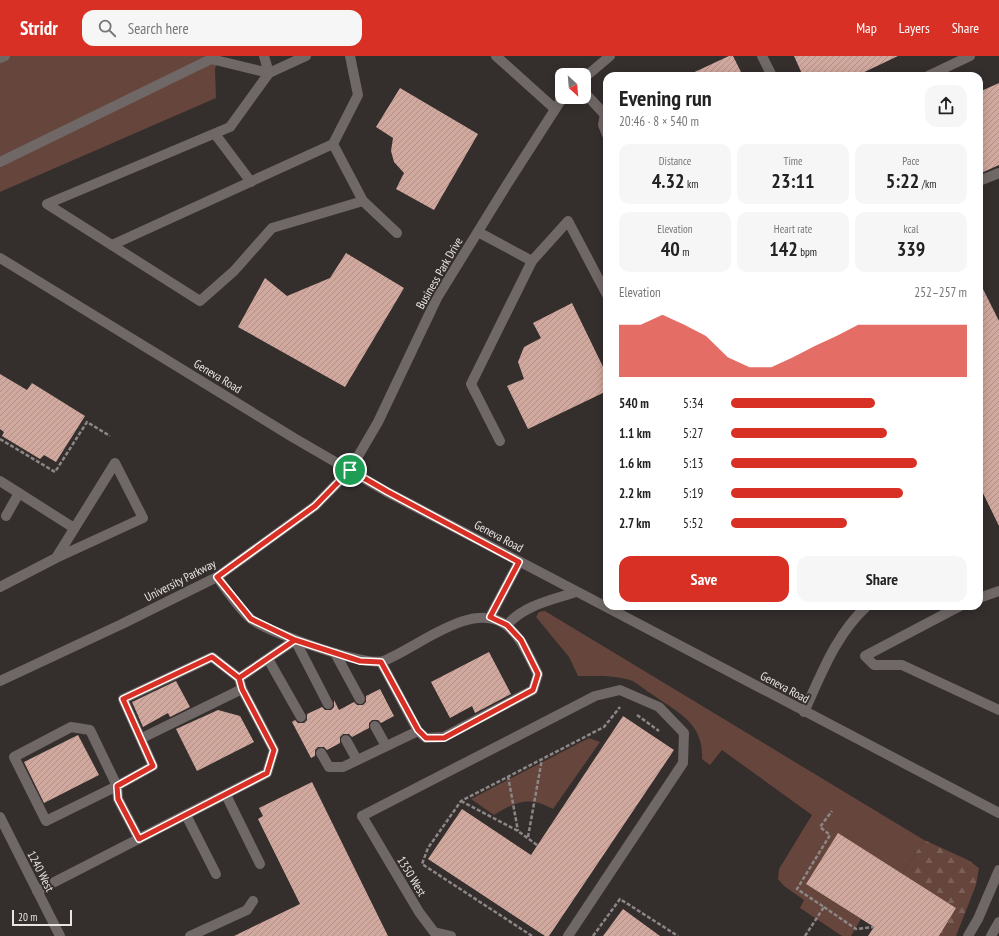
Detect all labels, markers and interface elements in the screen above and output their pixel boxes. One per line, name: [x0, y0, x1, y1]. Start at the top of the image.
search box: [82, 10, 362, 46]
text: Stridr: [20, 16, 58, 40]
icon: search: [96, 17, 118, 39]
text: Search here: [128, 19, 189, 38]
text: Map: [856, 19, 877, 37]
text: Layers: [899, 19, 930, 37]
text: Share: [952, 19, 979, 37]
north arrow: [555, 68, 591, 104]
map controls: [555, 68, 591, 104]
text: Evening run: [619, 84, 712, 112]
button: share: [925, 85, 967, 127]
text: 20:46 · 8 × 540 m: [619, 113, 699, 130]
text: Distance: [659, 154, 691, 168]
text: Time: [783, 154, 803, 168]
text: Pace: [902, 154, 920, 168]
text: 4.32: [652, 168, 685, 194]
text: 23:11: [771, 168, 815, 194]
text: 5:22: [886, 168, 919, 194]
text: km: [685, 177, 698, 191]
text: /km: [919, 177, 936, 191]
text: Elevation: [657, 222, 693, 236]
text: Heart rate: [774, 222, 812, 236]
text: kcal: [903, 222, 919, 236]
street label: Business Park Drive: [412, 234, 466, 312]
text: 40: [661, 236, 680, 262]
text: 142: [769, 236, 798, 262]
text: 339: [897, 236, 925, 262]
text: m: [680, 245, 689, 259]
text: bpm: [798, 245, 817, 259]
text: Elevation: [619, 284, 661, 301]
text: 252–257 m: [914, 284, 967, 301]
street label: Geneva Road: [191, 356, 245, 396]
text: 540 m: [619, 395, 649, 412]
text: 5:34: [683, 395, 703, 412]
text: 1.1 km: [619, 425, 651, 442]
text: 5:27: [683, 425, 703, 442]
pin: [333, 453, 367, 487]
text: 1.6 km: [619, 455, 651, 472]
text: 5:13: [683, 455, 703, 472]
icon: arrive: [339, 459, 361, 481]
text: 2.2 km: [619, 485, 651, 502]
text: 5:19: [683, 485, 703, 502]
text: 2.7 km: [619, 515, 650, 532]
text: 5:52: [683, 515, 703, 532]
street label: Geneva Road: [472, 517, 526, 555]
street label: University Parkway: [142, 555, 219, 604]
button: Save: [619, 556, 789, 602]
button: Share: [797, 556, 967, 602]
street label: Geneva Road: [758, 668, 812, 706]
street label: 1240 West: [24, 848, 58, 895]
street label: 1350 West: [394, 853, 430, 899]
scale bar: [12, 908, 72, 927]
text: 20 m: [18, 910, 37, 924]

